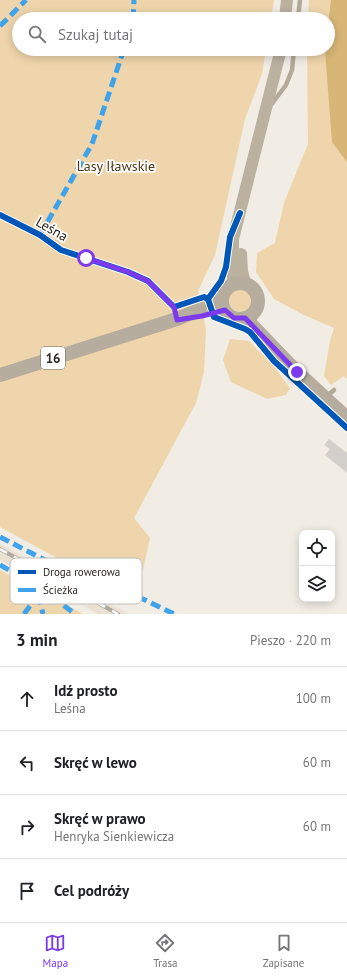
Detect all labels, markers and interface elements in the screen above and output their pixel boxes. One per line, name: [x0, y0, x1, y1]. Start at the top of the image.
search box: [12, 12, 335, 56]
icon: search: [26, 23, 48, 45]
text: Szukaj tutaj: [58, 25, 133, 44]
park label: Lasy Iławskie: [77, 157, 155, 175]
street label: Leśna: [33, 213, 71, 245]
route start: [77, 249, 95, 267]
road number: 16: [41, 347, 65, 369]
route end: [288, 363, 306, 381]
map controls: [299, 530, 335, 602]
button: locate: [299, 530, 335, 566]
legend: [10, 558, 142, 604]
text: Droga rowerowa: [43, 565, 120, 579]
button: layers: [299, 566, 335, 602]
text: Ścieżka: [43, 583, 78, 597]
text: 3 min: [16, 629, 57, 651]
text: Pieszo · 220 m: [250, 632, 331, 649]
text: Idź prosto: [54, 681, 118, 700]
icon: ahead: [16, 688, 38, 710]
text: 100 m: [296, 690, 331, 707]
text: Leśna: [54, 700, 86, 717]
icon: left: [16, 752, 38, 774]
text: Skręć w lewo: [54, 753, 137, 772]
text: 60 m: [303, 754, 331, 771]
text: Skręć w prawo: [54, 809, 146, 828]
icon: right: [16, 816, 38, 838]
text: 60 m: [303, 818, 331, 835]
text: Henryka Sienkiewicza: [54, 828, 174, 845]
icon: arrive: [16, 880, 38, 902]
text: Cel podróży: [54, 881, 129, 900]
tab: Mapa: [43, 932, 68, 970]
tab: Trasa: [153, 932, 178, 970]
tab: Zapisane: [263, 932, 304, 970]

